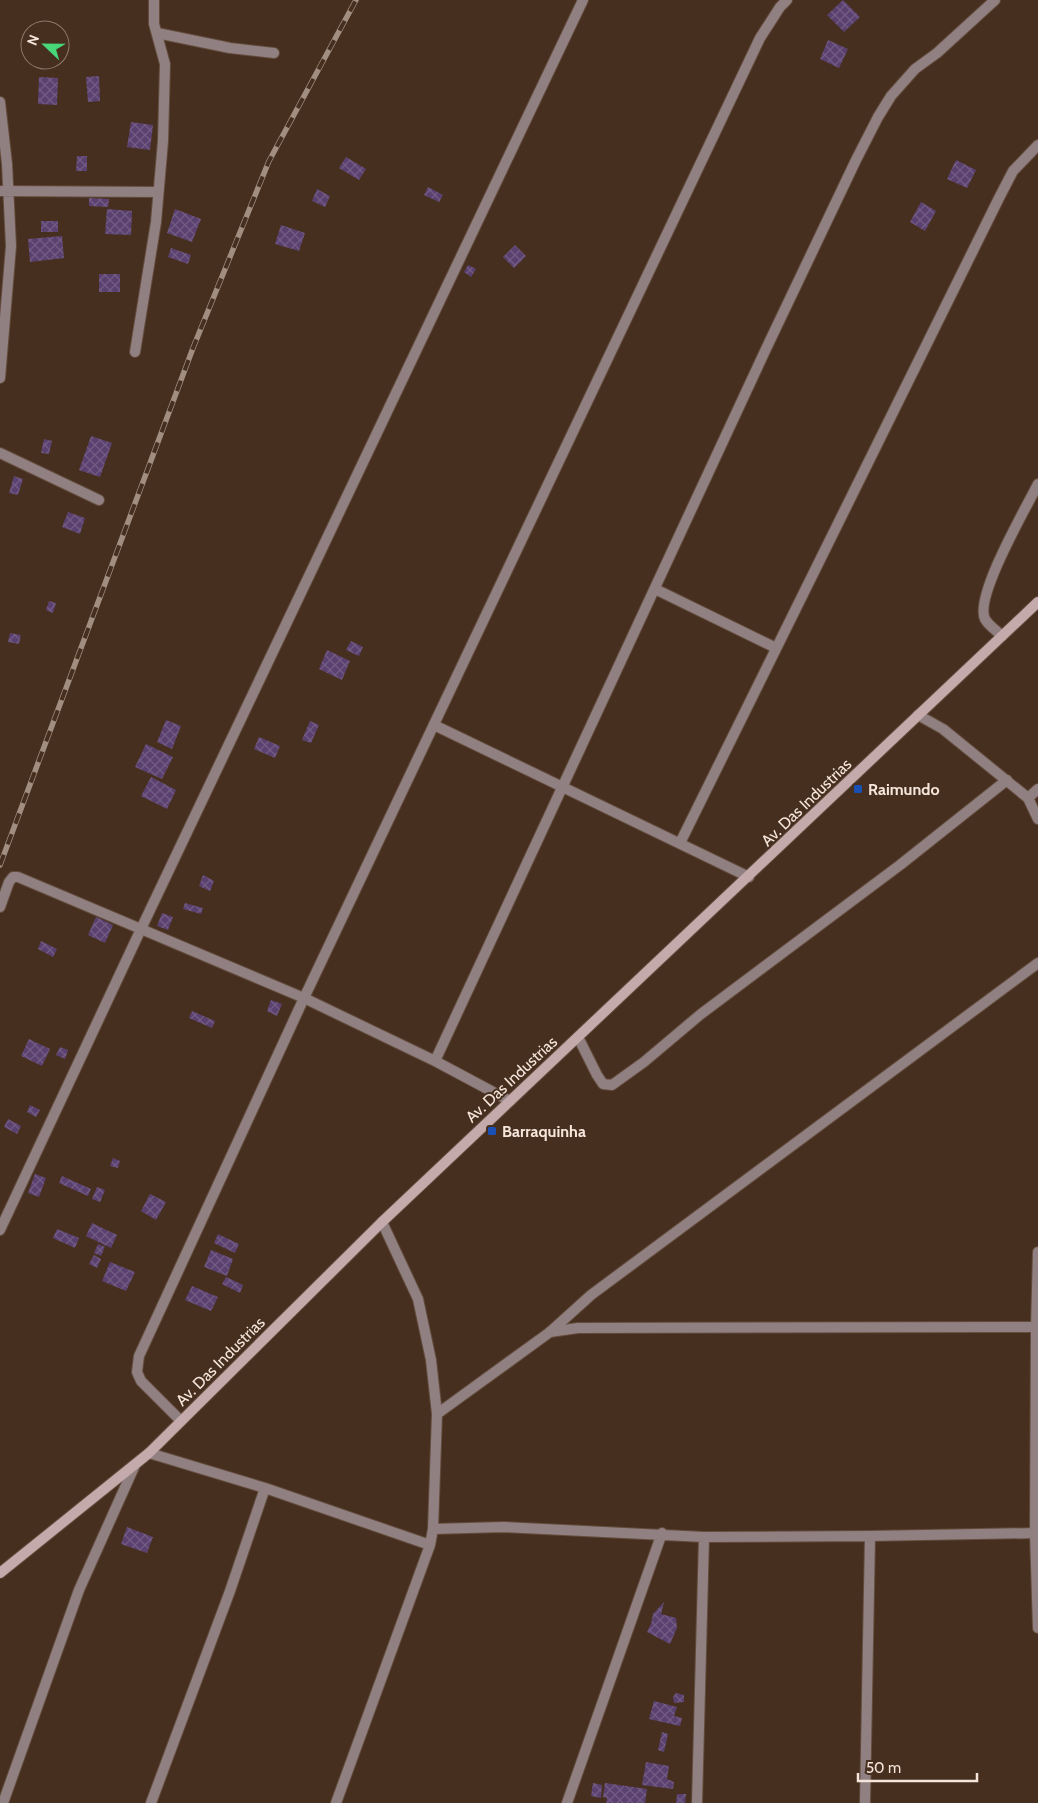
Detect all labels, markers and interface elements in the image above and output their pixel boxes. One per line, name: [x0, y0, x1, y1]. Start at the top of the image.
north arrow: [20, 20, 70, 70]
text: N: [23, 32, 43, 48]
street label: Av. Das Industrias: [757, 754, 856, 850]
place label: Raimundo: [868, 780, 940, 799]
marker: Raimundo: [852, 783, 864, 795]
street label: Av. Das Industrias: [462, 1032, 561, 1127]
place label: Barraquinha: [502, 1122, 586, 1141]
marker: Barraquinha: [486, 1125, 498, 1137]
street label: Av. Das Industrias: [172, 1313, 269, 1410]
scale bar: [858, 1750, 977, 1782]
text: 50 m: [866, 1759, 901, 1777]

